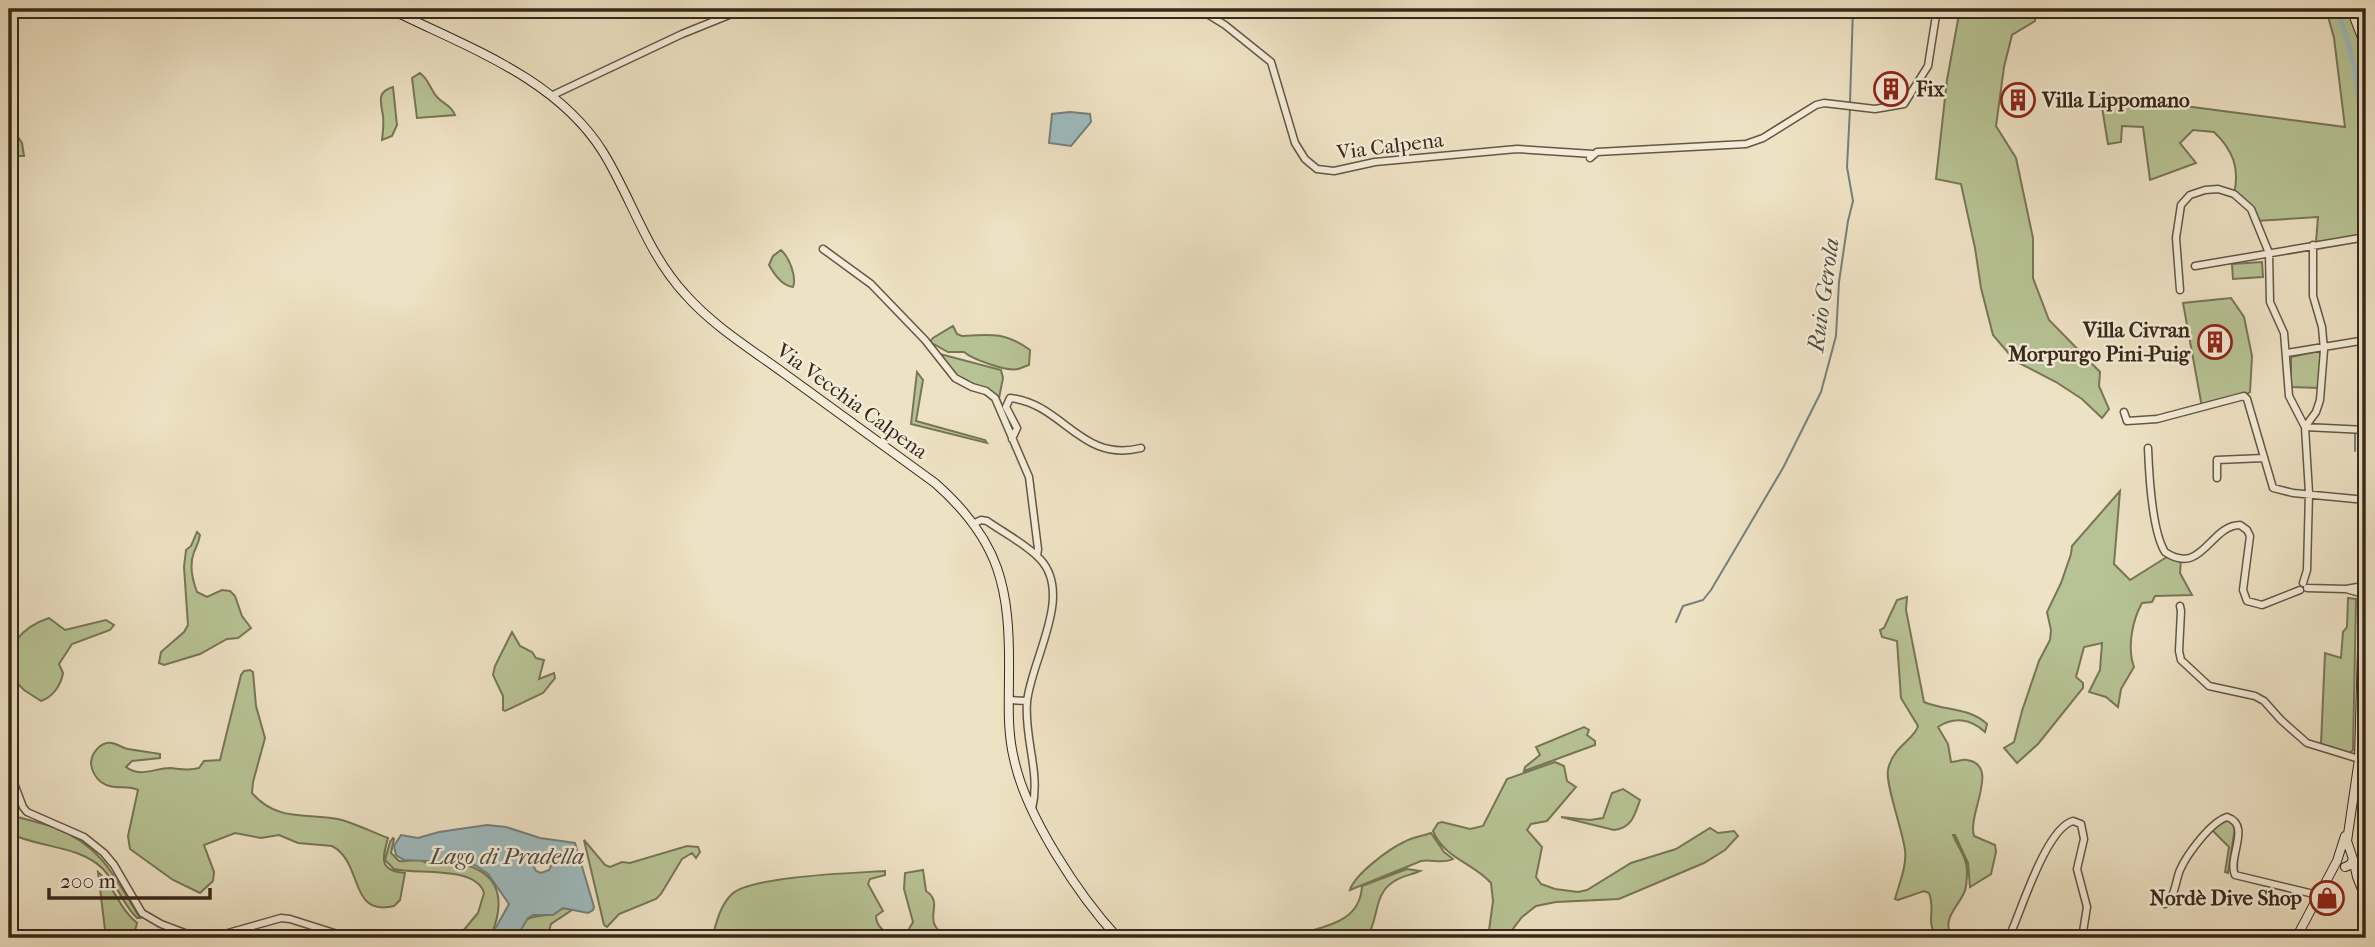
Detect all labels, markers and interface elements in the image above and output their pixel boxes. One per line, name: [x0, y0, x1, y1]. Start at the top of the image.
building icon: Fix: [1872, 70, 1910, 108]
place label: Fix: [1915, 77, 1945, 101]
building icon: Villa Lippomano: [1999, 81, 2037, 119]
place label: Villa Lippomano: [2041, 88, 2190, 112]
street label: Via Calpena: [1334, 128, 1445, 165]
water label: Ruio Gerola: [1802, 236, 1845, 356]
place label: Villa Civran Morpurgo Pini-Puig: [2007, 318, 2191, 366]
building icon: Villa Civran Morpurgo Pini-Puig: [2196, 323, 2234, 361]
street label: Via Vecchia Calpena: [771, 338, 932, 464]
water label: Lago di Pradella: [428, 843, 584, 870]
scale bar: [49, 856, 210, 900]
text: 200 m: [60, 869, 116, 893]
shop icon: Nordè Dive Shop: [2308, 879, 2346, 917]
place label: Nordè Dive Shop: [2149, 886, 2303, 910]

